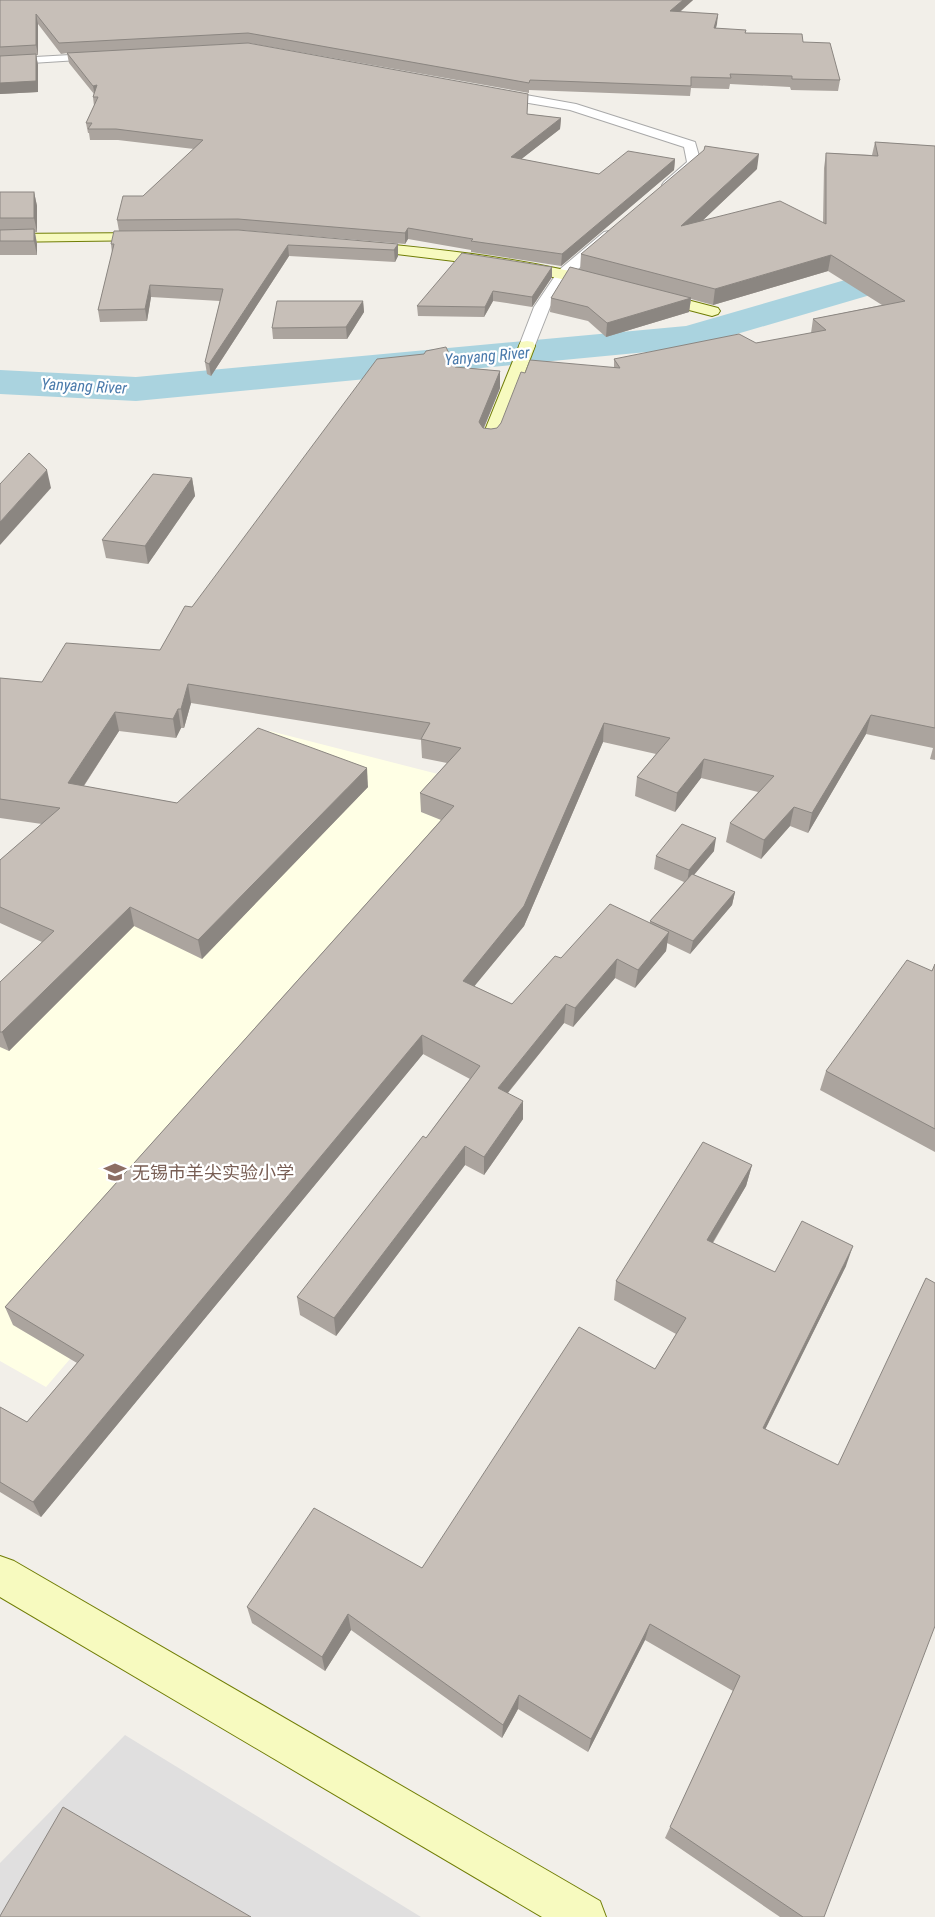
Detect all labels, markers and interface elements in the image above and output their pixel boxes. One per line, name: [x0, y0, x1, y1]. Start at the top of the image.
water label: Yanyang River: [444, 343, 532, 369]
water label: Yanyang River: [41, 374, 128, 398]
school or university icon: 无锡市羊尖实验小学: [102, 1159, 128, 1185]
place label: 无锡市羊尖实验小学: [132, 1162, 294, 1183]

